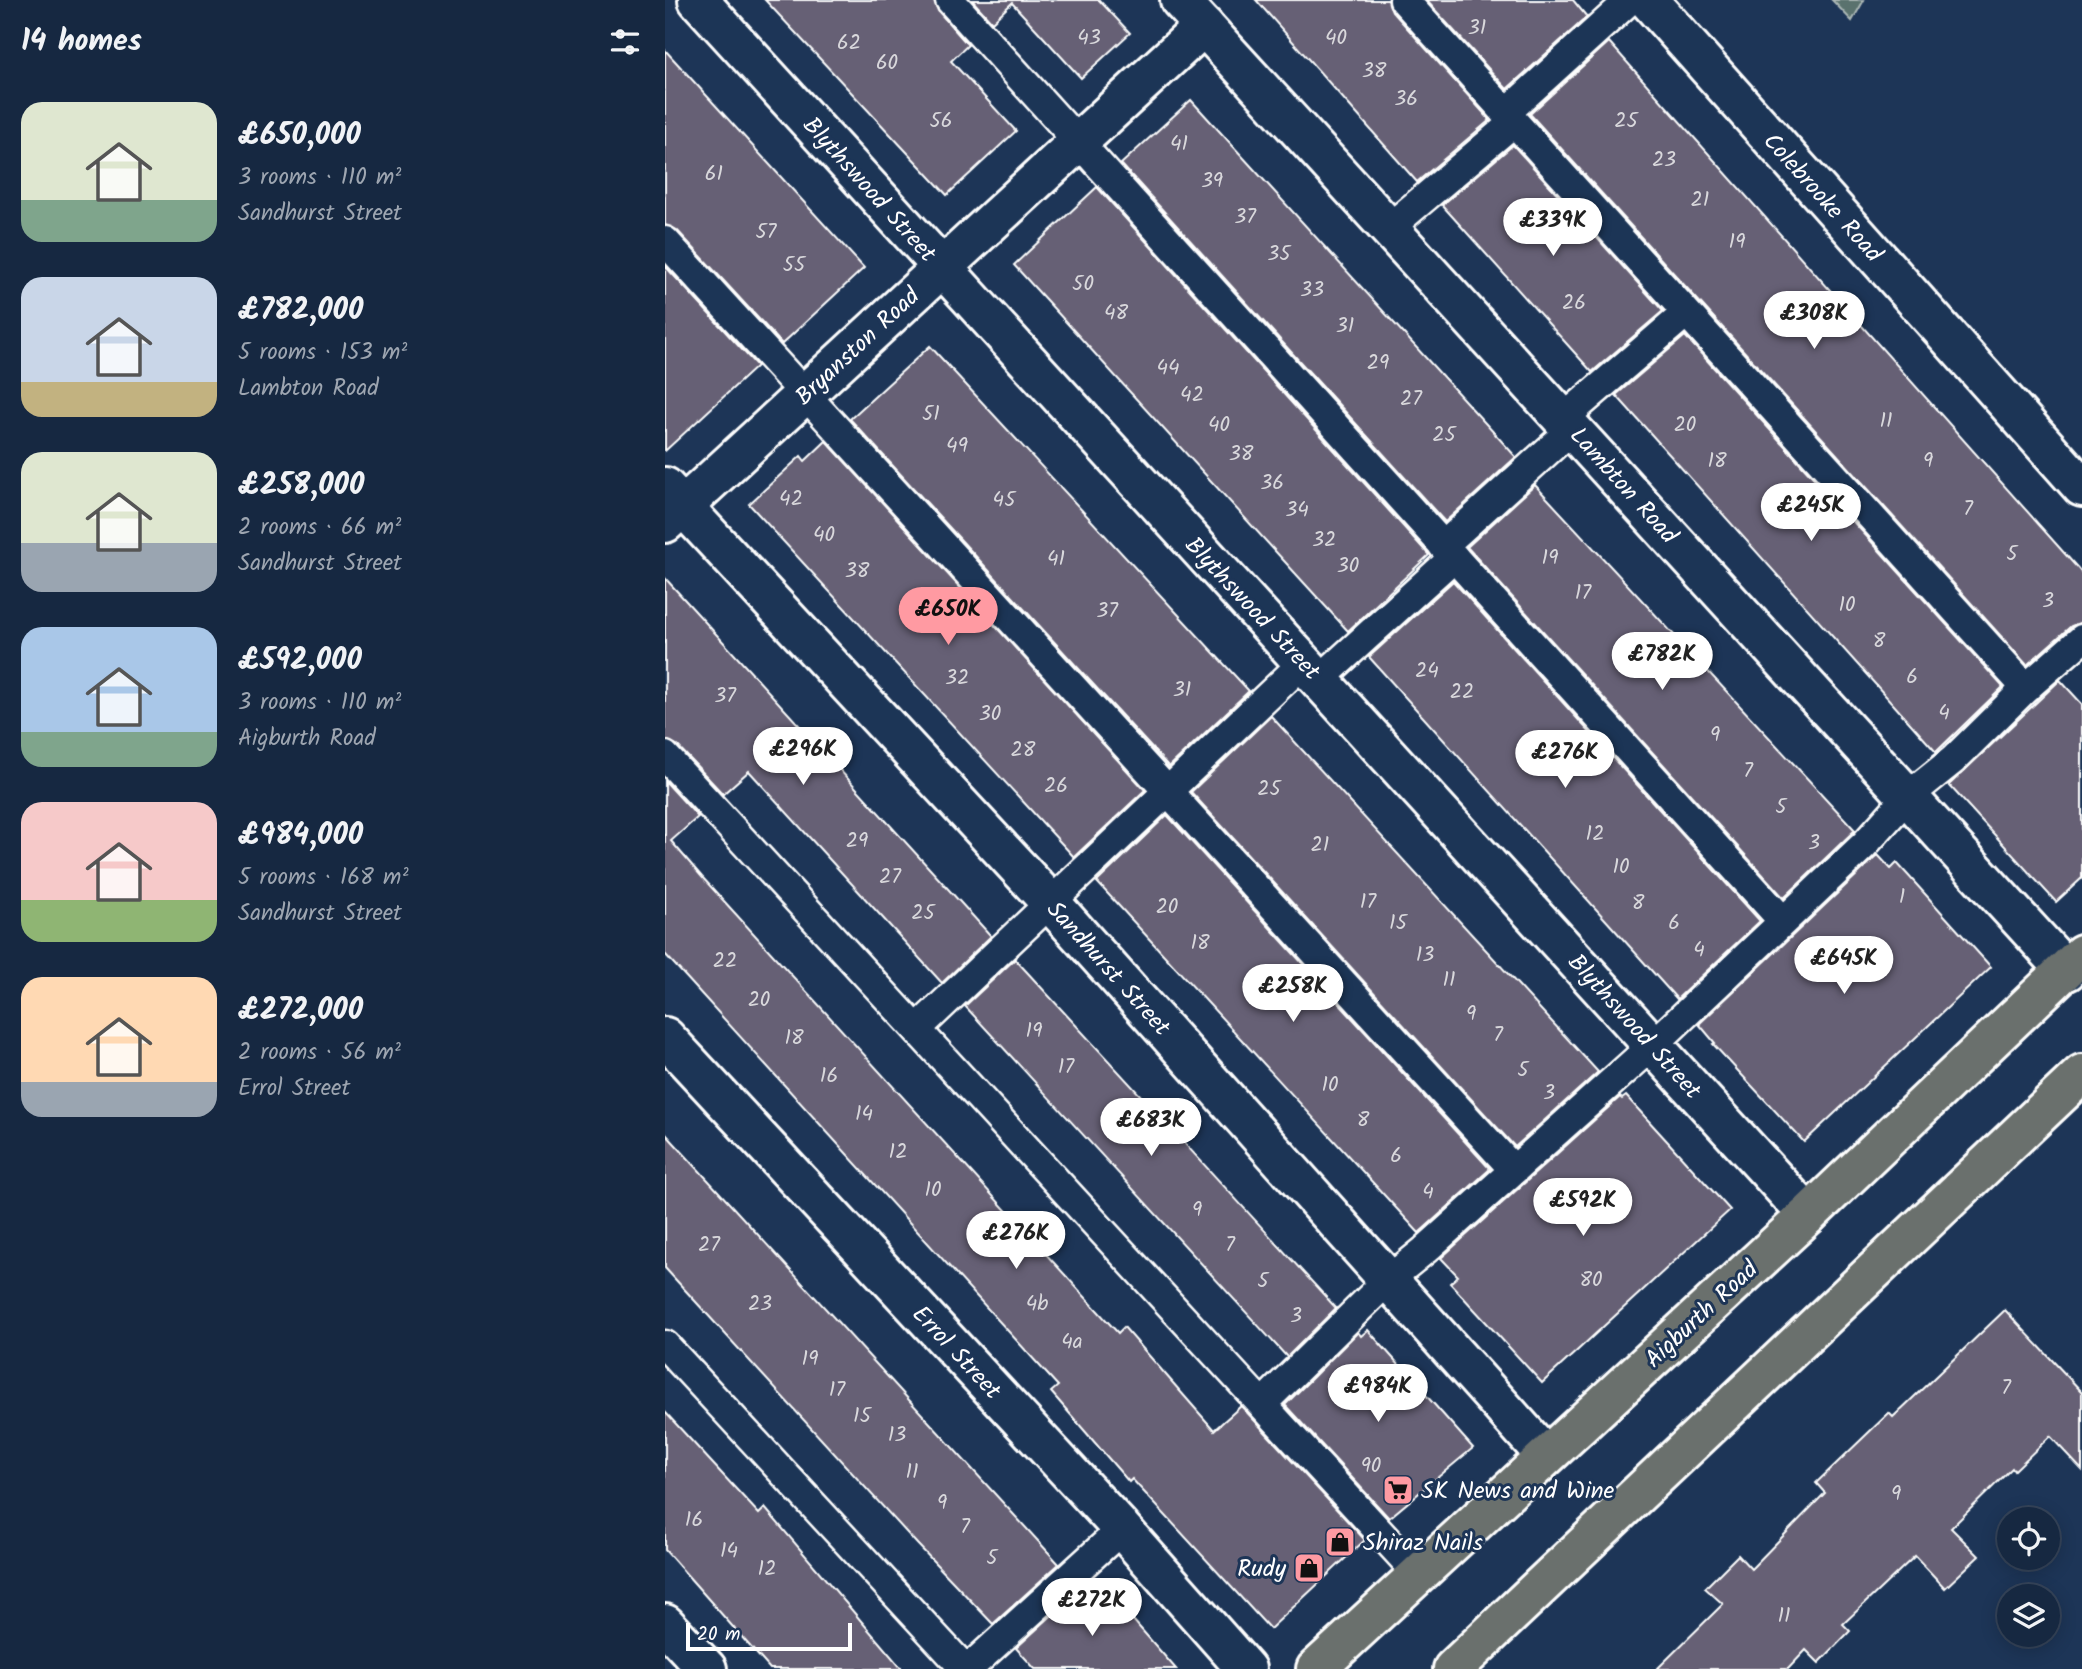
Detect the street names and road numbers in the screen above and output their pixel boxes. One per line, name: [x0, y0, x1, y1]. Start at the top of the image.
street label: Blythswood Street: [792, 108, 946, 272]
street label: Colebrooke Road: [1753, 124, 1892, 273]
street label: Bryanston Road: [786, 278, 930, 416]
street label: Lambton Road: [1559, 418, 1687, 554]
street label: Blythswood Street: [1174, 528, 1330, 691]
street label: Sandhurst Street: [1036, 892, 1180, 1046]
street label: Blythswood Street: [1557, 945, 1711, 1109]
street label: Aigburth Road: [1636, 1251, 1769, 1378]
street label: Errol Street: [902, 1297, 1011, 1410]

